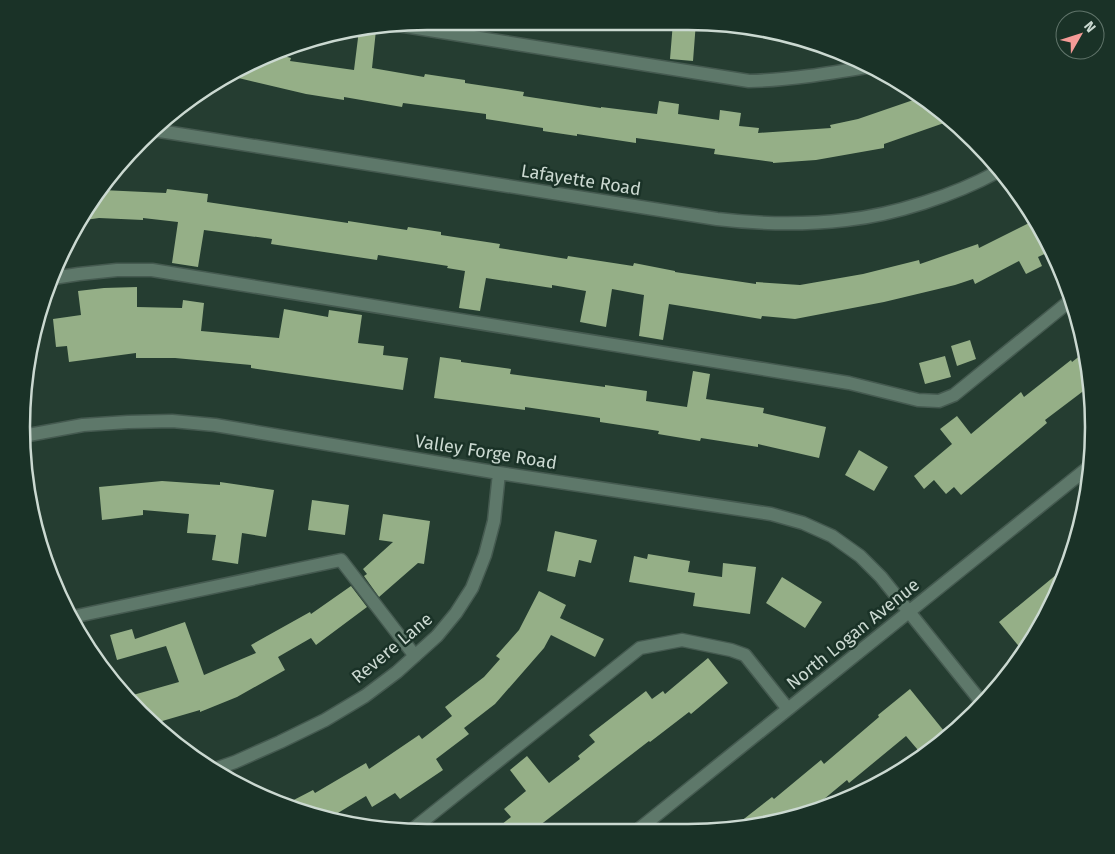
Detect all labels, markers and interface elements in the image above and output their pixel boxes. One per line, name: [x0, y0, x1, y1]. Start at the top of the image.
north arrow: [1055, 10, 1105, 60]
text: N: [1080, 18, 1099, 36]
street label: Lafayette Road: [519, 160, 643, 200]
street label: Valley Forge Road: [414, 430, 558, 474]
street label: North Logan Avenue: [782, 574, 924, 694]
street label: Revere Lane: [347, 608, 437, 688]

